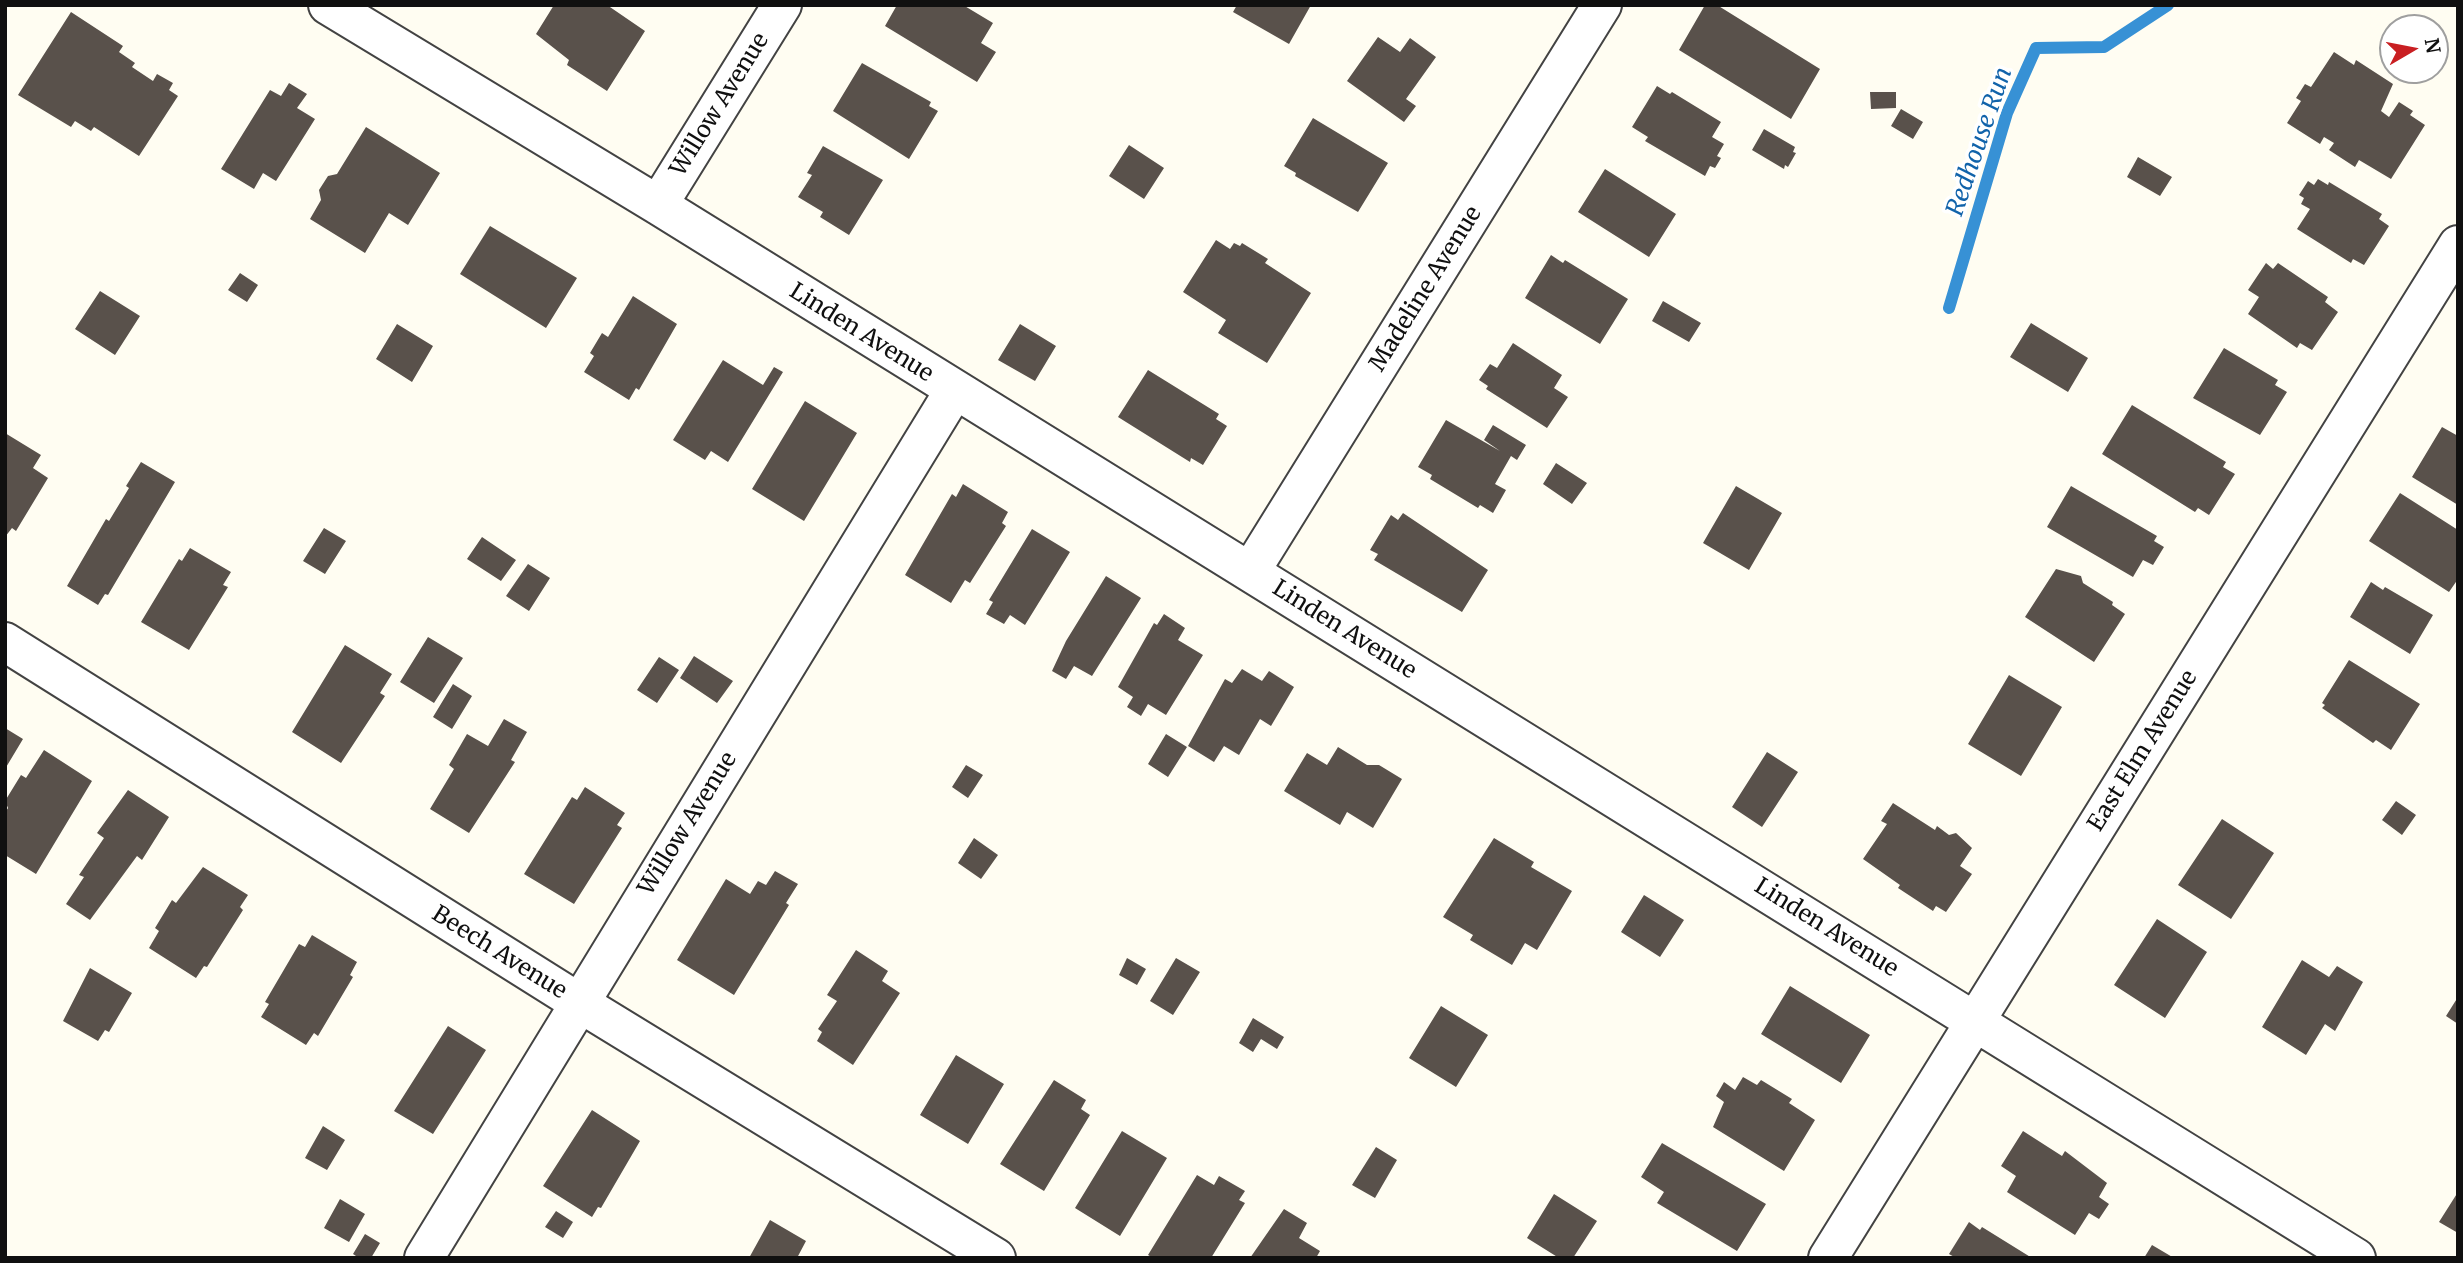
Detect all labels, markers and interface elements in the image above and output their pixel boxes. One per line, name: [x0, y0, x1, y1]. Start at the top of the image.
north arrow: [2379, 14, 2449, 84]
street label: Willow Avenue: [665, 28, 775, 182]
text: N: [2420, 36, 2446, 55]
water label: Redhouse Run: [1941, 64, 2019, 220]
street label: Madeline Avenue: [1364, 201, 1488, 377]
street label: Linden Avenue: [784, 278, 938, 388]
street label: Linden Avenue: [1267, 575, 1421, 685]
street label: East Elm Avenue: [2082, 665, 2204, 837]
street label: Willow Avenue: [633, 747, 743, 901]
street label: Linden Avenue: [1749, 873, 1903, 983]
street label: Beech Avenue: [427, 901, 571, 1005]

